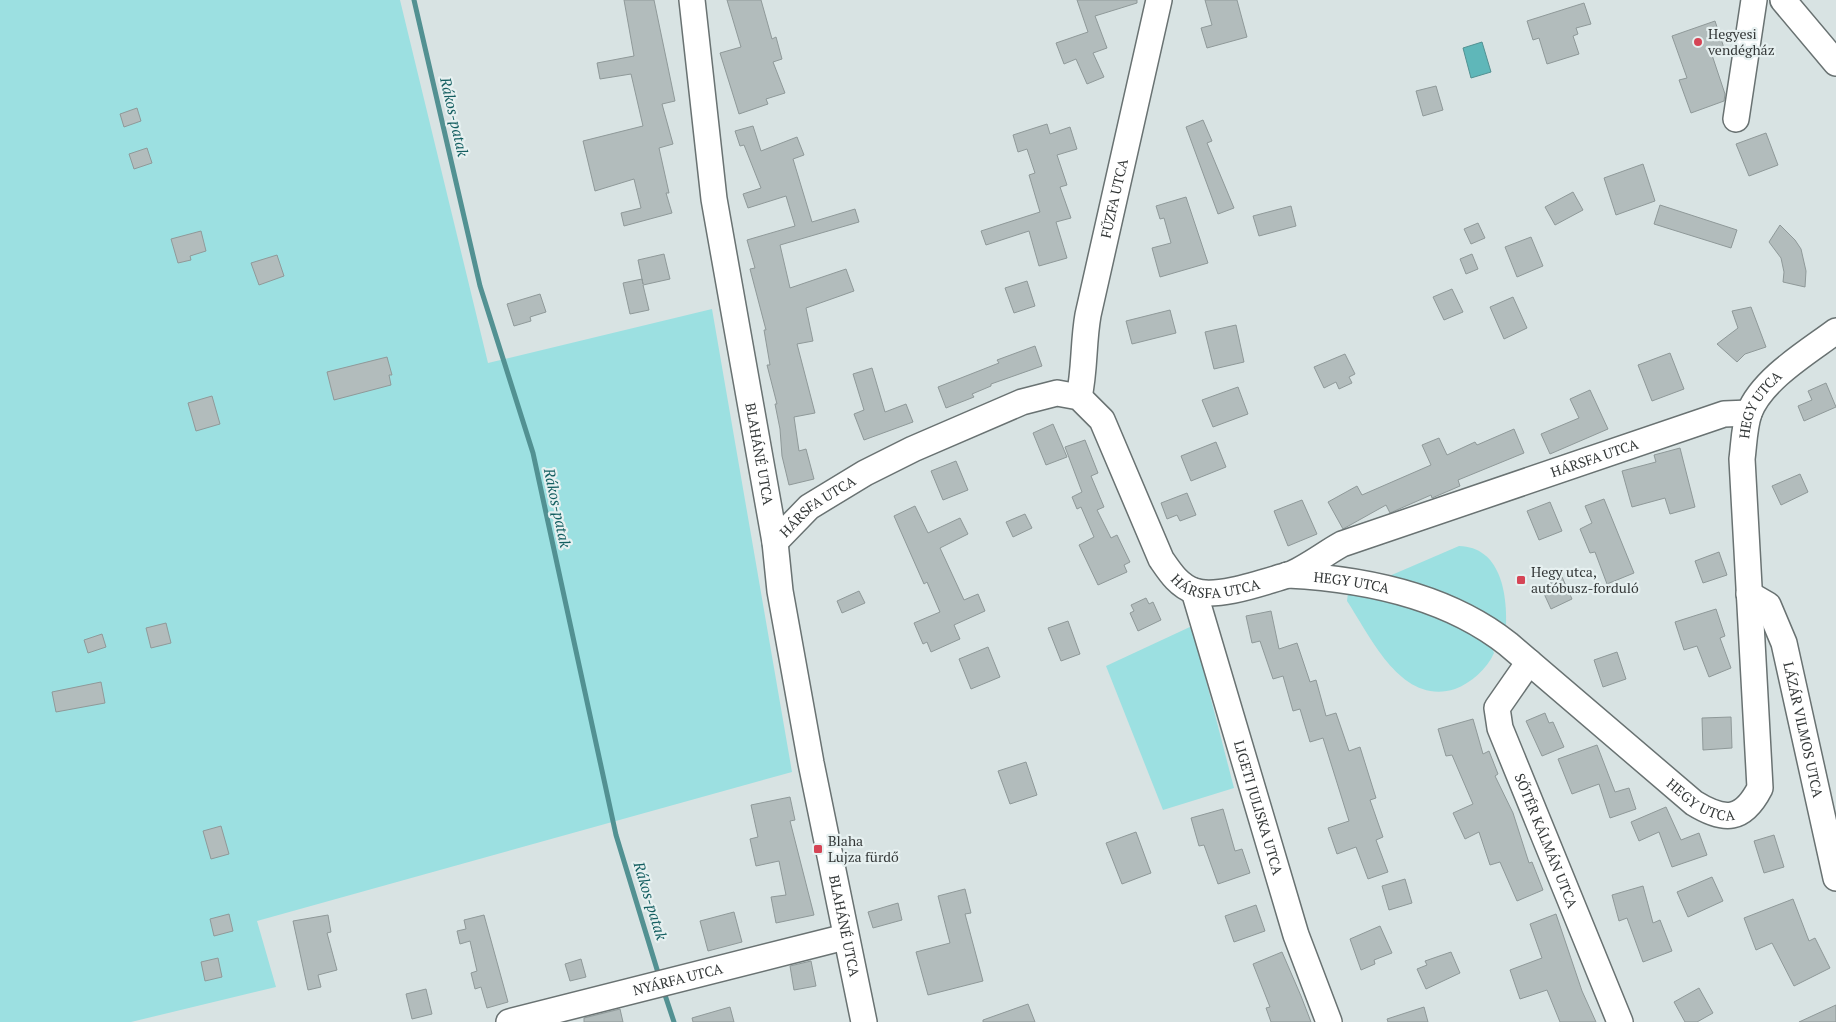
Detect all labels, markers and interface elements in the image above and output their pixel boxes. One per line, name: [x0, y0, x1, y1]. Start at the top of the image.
place label: Hegyesi vendégház: [1707, 24, 1775, 59]
marker: Hegyesi vendégház: [1692, 36, 1704, 48]
water label: Rákos-patak: [436, 74, 474, 159]
street label: FŰZFA UTCA: [1096, 156, 1132, 240]
street label: HEGY UTCA: [1734, 366, 1786, 440]
street label: BLAHÁNÉ UTCA: [741, 401, 778, 507]
street label: HÁRSFA UTCA: [1548, 434, 1641, 481]
water label: Rákos-patak: [540, 465, 576, 550]
street label: HÁRSFA UTCA: [775, 471, 859, 541]
place label: Hegy utca, autóbusz-forduló: [1531, 562, 1639, 597]
street label: HEGY UTCA: [1313, 567, 1392, 598]
street label: HÁRSFA UTCA: [1167, 569, 1262, 602]
marker: Hegy utca, autóbusz-forduló: [1515, 574, 1527, 586]
street label: LÁZÁR VILMOS UTCA: [1779, 660, 1828, 800]
street label: LIGETI JULISKA UTCA: [1230, 738, 1288, 877]
street label: SŐTÉR KÁLMÁN UTCA: [1510, 770, 1583, 911]
street label: HEGY UTCA: [1663, 774, 1736, 825]
place label: Blaha Lujza fürdő: [828, 831, 899, 866]
marker: Blaha Lujza fürdő: [812, 843, 824, 855]
water label: Rákos-patak: [629, 858, 673, 943]
street label: BLAHÁNÉ UTCA: [825, 873, 865, 979]
street label: NYÁRFA UTCA: [631, 958, 725, 999]

